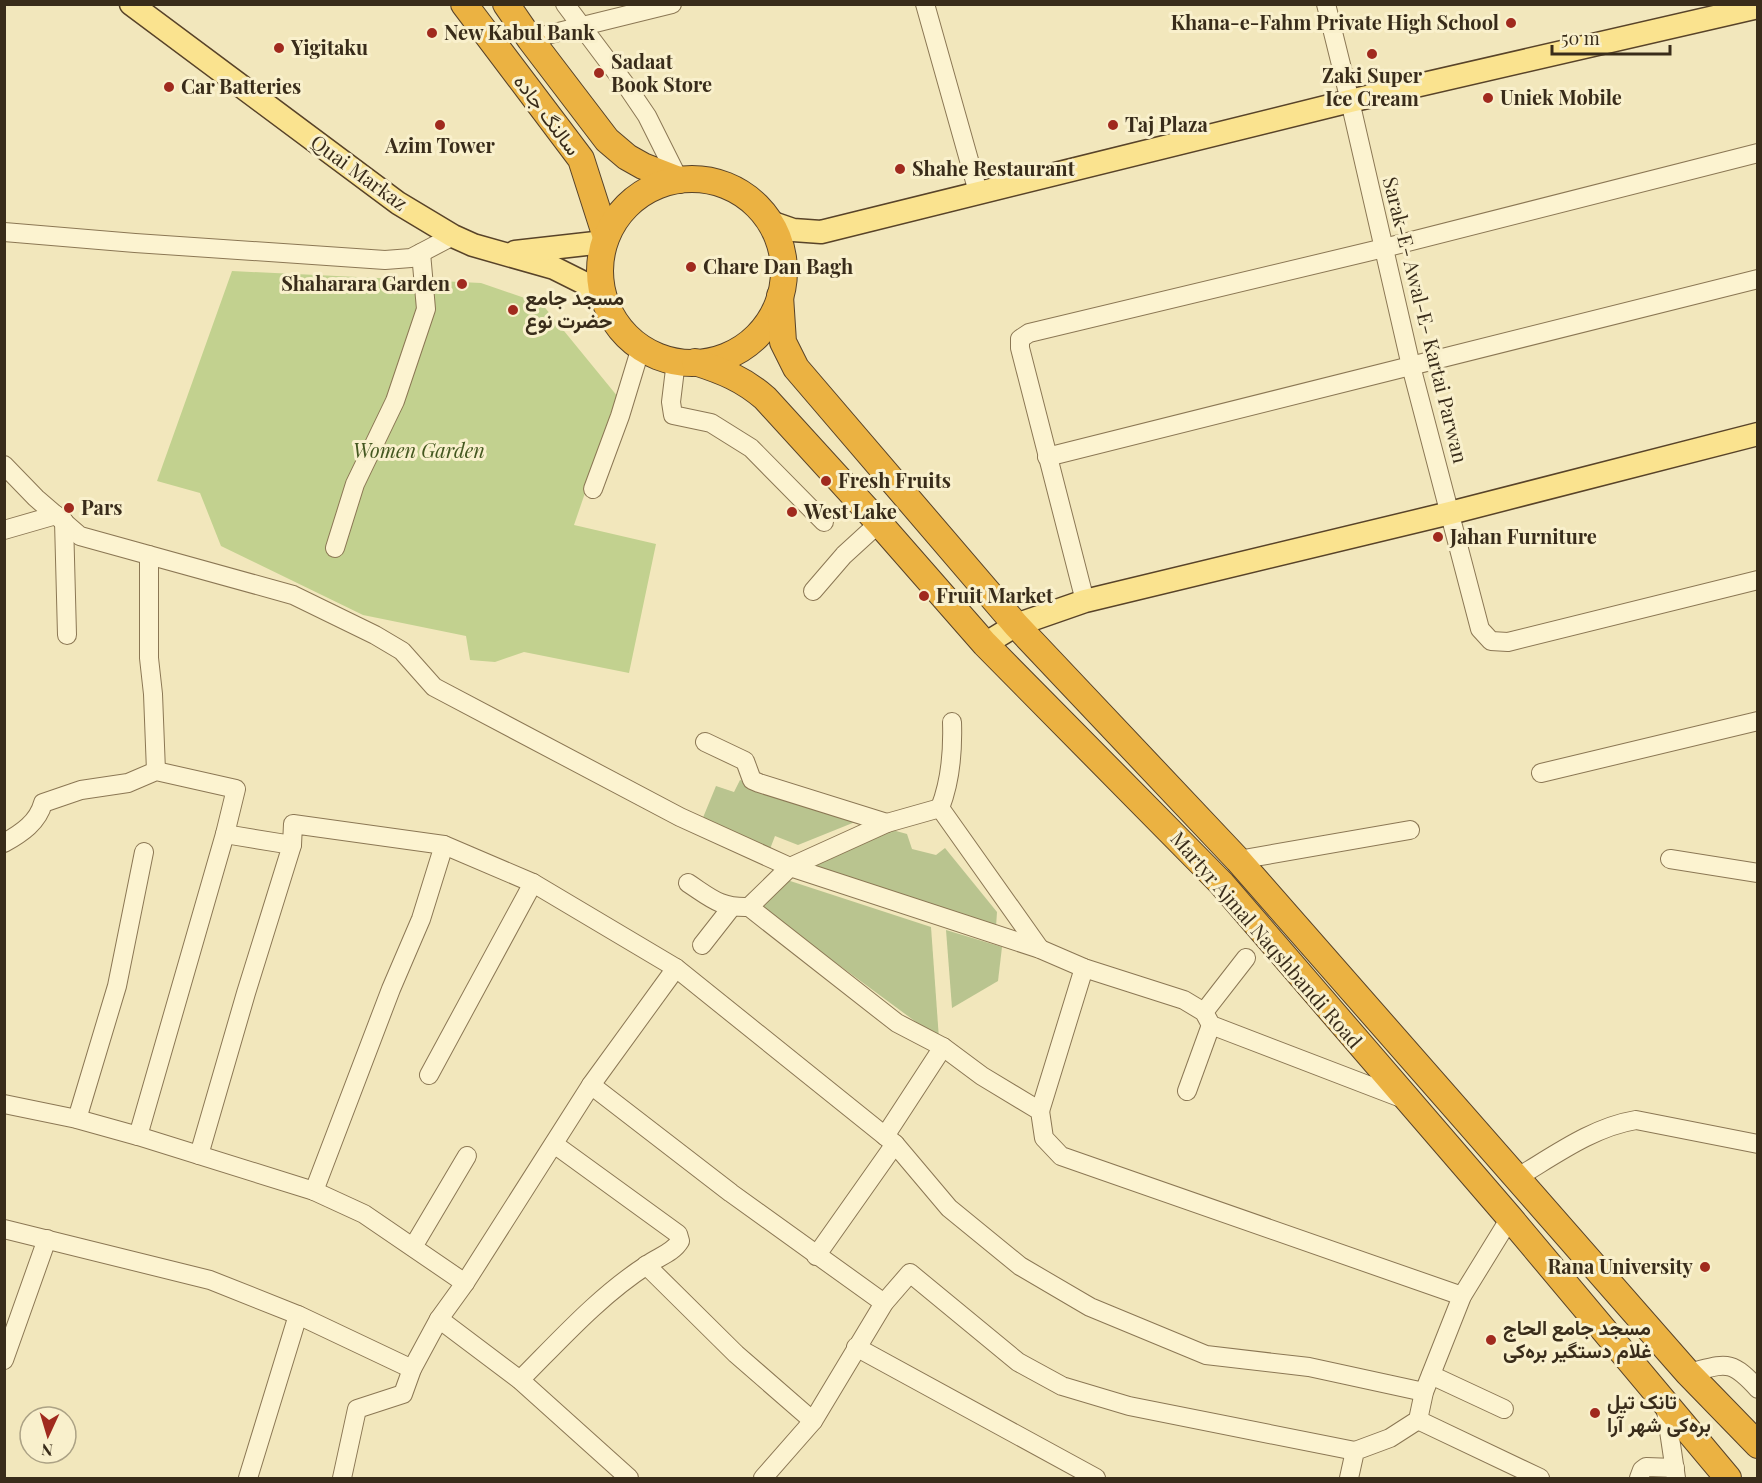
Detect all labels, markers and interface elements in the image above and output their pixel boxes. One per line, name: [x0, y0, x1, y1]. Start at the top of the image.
place label: Khana-e-Fahm Private High School: [1171, 8, 1499, 35]
marker: Khana-e-Fahm Private High School: [1504, 16, 1518, 30]
place label: New Kabul Bank: [444, 18, 595, 45]
scale bar: [1552, 18, 1670, 56]
marker: New Kabul Bank: [425, 26, 439, 40]
text: 50 m: [1561, 26, 1600, 50]
place label: Yigitaku: [290, 33, 368, 60]
marker: Yigitaku: [272, 41, 286, 55]
place label: Sadaat Book Store: [611, 47, 712, 97]
marker: Zaki Super Ice Cream: [1365, 47, 1379, 61]
place label: Zaki Super Ice Cream: [1322, 61, 1423, 111]
marker: Sadaat Book Store: [592, 66, 606, 80]
street label: سالنگ جاده: [509, 68, 588, 160]
place label: Car Batteries: [181, 72, 301, 99]
marker: Car Batteries: [162, 80, 176, 94]
place label: Uniek Mobile: [1500, 83, 1622, 110]
marker: Uniek Mobile: [1481, 91, 1495, 105]
place label: Taj Plaza: [1125, 110, 1208, 137]
marker: Azim Tower: [433, 118, 447, 132]
marker: Taj Plaza: [1106, 118, 1120, 132]
street label: Quai Markaz: [306, 128, 414, 216]
place label: Azim Tower: [384, 131, 496, 158]
place label: Shahe Restaurant: [912, 154, 1076, 181]
marker: Shahe Restaurant: [893, 162, 907, 176]
street label: Sarak-E- Awal-E- Kartai Parwan: [1378, 174, 1475, 466]
place label: Chare Dan Bagh: [703, 252, 853, 279]
marker: Chare Dan Bagh: [684, 260, 698, 274]
place label: Shaharara Garden: [281, 269, 451, 296]
marker: Shaharara Garden: [455, 277, 469, 291]
place label: مسجد جامع حضرت نوع: [525, 283, 624, 335]
marker: مسجد جامع حضرت نوع: [506, 303, 520, 317]
park label: Women Garden: [353, 436, 485, 463]
place label: Fresh Fruits: [838, 466, 951, 493]
marker: Fresh Fruits: [819, 474, 833, 488]
place label: Pars: [81, 493, 123, 520]
place label: West Lake: [803, 497, 897, 524]
marker: Pars: [62, 501, 76, 515]
marker: West Lake: [785, 505, 799, 519]
place label: Jahan Furniture: [1449, 522, 1597, 549]
marker: Jahan Furniture: [1431, 530, 1445, 544]
place label: Fruit Market: [936, 581, 1054, 608]
marker: Fruit Market: [917, 589, 931, 603]
street label: Martyr Ajmal Naqshbandi Road: [1165, 825, 1369, 1054]
place label: Rana University: [1548, 1252, 1694, 1279]
marker: Rana University: [1698, 1260, 1712, 1274]
place label: مسجد جامع الحاج غلام دستگیر بره‌کی: [1503, 1313, 1652, 1364]
marker: مسجد جامع الحاج غلام دستگیر بره‌کی: [1484, 1333, 1498, 1347]
place label: تانک تیل بره‌کی شهر آرا: [1607, 1387, 1711, 1438]
north arrow: [18, 1405, 78, 1465]
marker: تانک تیل بره‌کی شهر آرا: [1588, 1406, 1602, 1420]
text: N: [40, 1440, 53, 1461]

